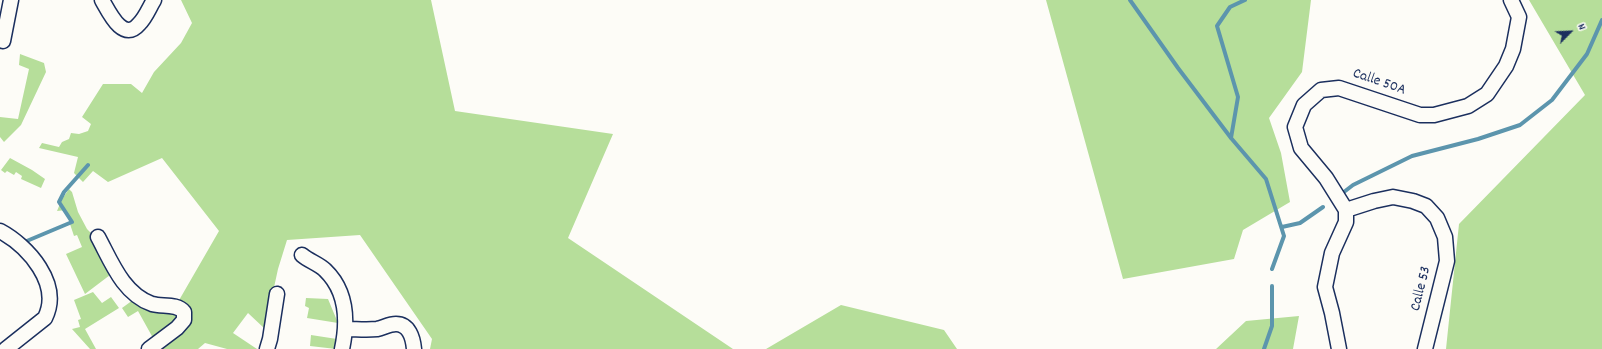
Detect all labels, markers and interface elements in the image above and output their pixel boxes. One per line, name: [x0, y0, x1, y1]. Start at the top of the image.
north arrow: [1550, 12, 1590, 52]
text: N: [1573, 21, 1589, 33]
street label: Calle 50A: [1350, 66, 1408, 100]
street label: Calle 53: [1408, 265, 1436, 313]

